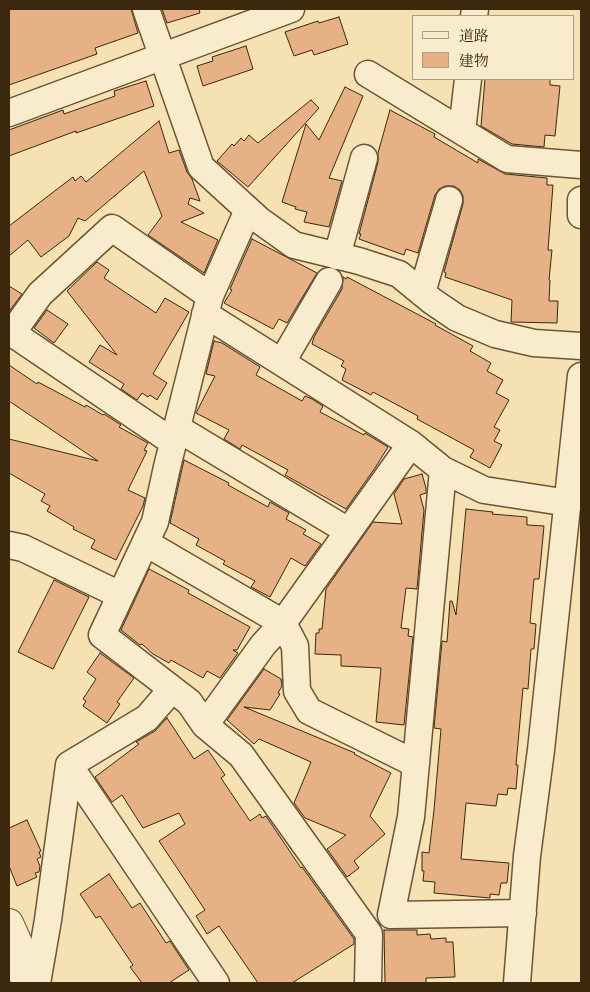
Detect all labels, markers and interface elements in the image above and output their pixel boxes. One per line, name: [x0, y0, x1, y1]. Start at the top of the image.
legend: [412, 15, 575, 80]
text: 道路: [459, 26, 489, 46]
text: 建物: [459, 51, 489, 71]

